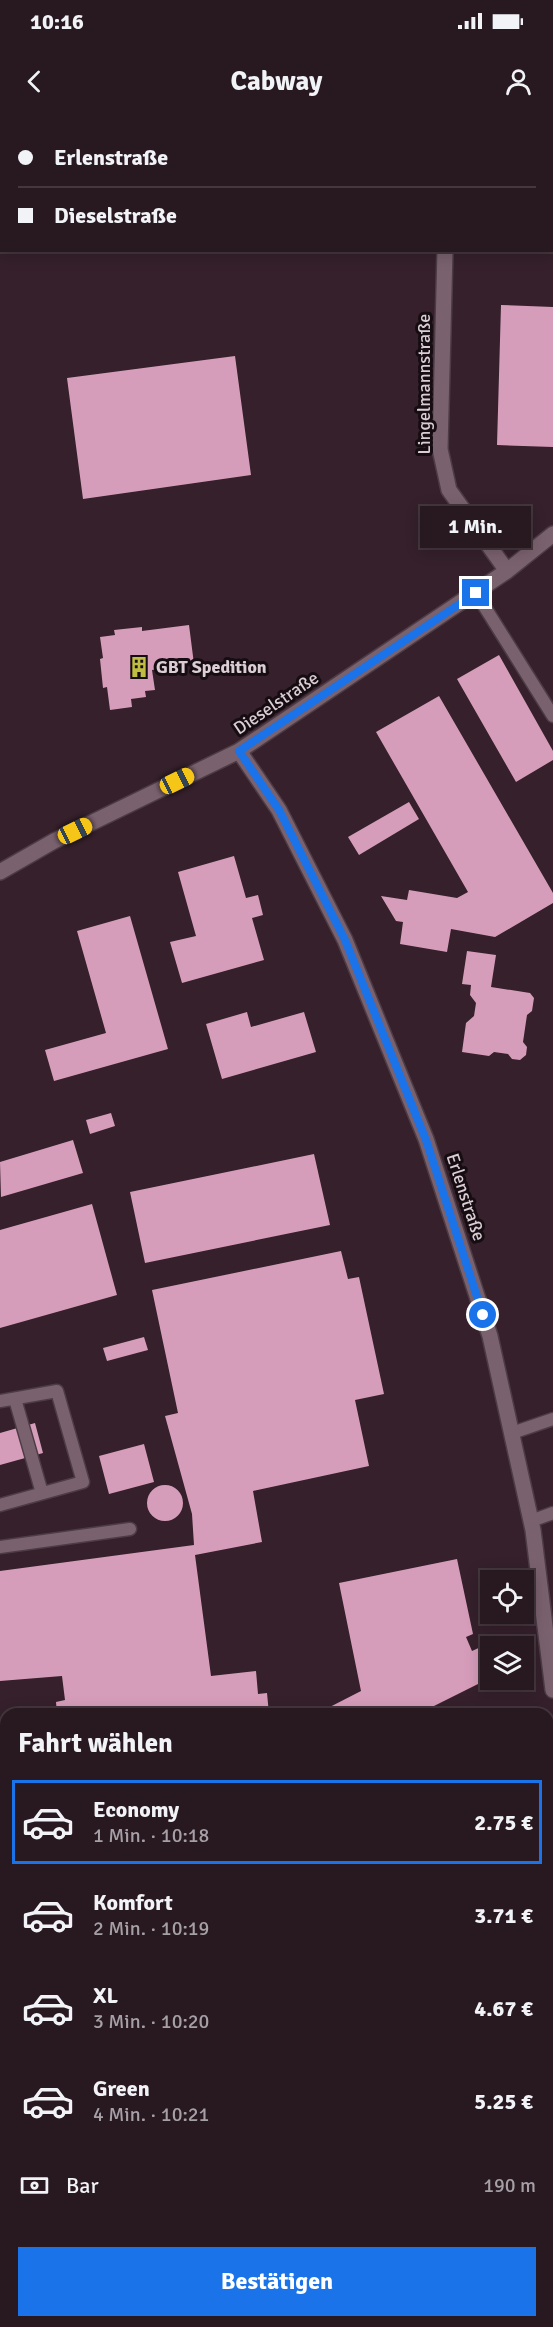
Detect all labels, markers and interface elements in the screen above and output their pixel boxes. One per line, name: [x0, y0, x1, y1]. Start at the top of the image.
text: 10:16: [30, 8, 84, 35]
icon: back: [18, 65, 51, 98]
text: Cabway: [231, 65, 322, 98]
icon: person: [502, 65, 535, 98]
text: Erlenstraße: [54, 144, 168, 171]
text: Dieselstraße: [54, 202, 177, 229]
street label: Lingelmannstraße: [413, 314, 435, 454]
callout: 1 Min.: [420, 506, 532, 548]
text: 1 Min.: [448, 514, 503, 539]
route end: [462, 579, 489, 606]
building icon: GBT Spedition: [127, 655, 151, 679]
place label: GBT Spedition: [156, 656, 267, 678]
street label: Dieselstraße: [229, 667, 323, 739]
car: [157, 765, 197, 797]
car: [55, 815, 95, 847]
street label: Erlenstraße: [442, 1150, 490, 1244]
route start: [469, 1301, 496, 1328]
map controls: [480, 1570, 534, 1690]
button: locate: [480, 1570, 534, 1624]
button: layers: [480, 1636, 534, 1690]
text: Fahrt wählen: [18, 1727, 173, 1760]
icon: car: [21, 1795, 75, 1849]
text: Economy: [93, 1796, 179, 1823]
text: 2.75 €: [474, 1809, 533, 1836]
text: 1 Min. · 10:18: [93, 1823, 209, 1848]
icon: car: [21, 1888, 75, 1942]
text: Komfort: [93, 1889, 173, 1916]
text: 3.71 €: [474, 1902, 533, 1929]
text: 2 Min. · 10:19: [93, 1916, 209, 1941]
icon: car: [21, 1981, 75, 2035]
text: XL: [93, 1982, 118, 2009]
text: 4.67 €: [474, 1995, 533, 2022]
text: 3 Min. · 10:20: [93, 2009, 209, 2034]
icon: car: [21, 2074, 75, 2128]
text: Green: [93, 2075, 150, 2102]
text: 5.25 €: [474, 2088, 533, 2115]
text: 4 Min. · 10:21: [93, 2102, 209, 2127]
icon: cash: [18, 2169, 51, 2202]
text: Bar: [66, 2172, 99, 2199]
text: 190 m: [483, 2173, 536, 2198]
button: Bestätigen: [18, 2247, 536, 2316]

